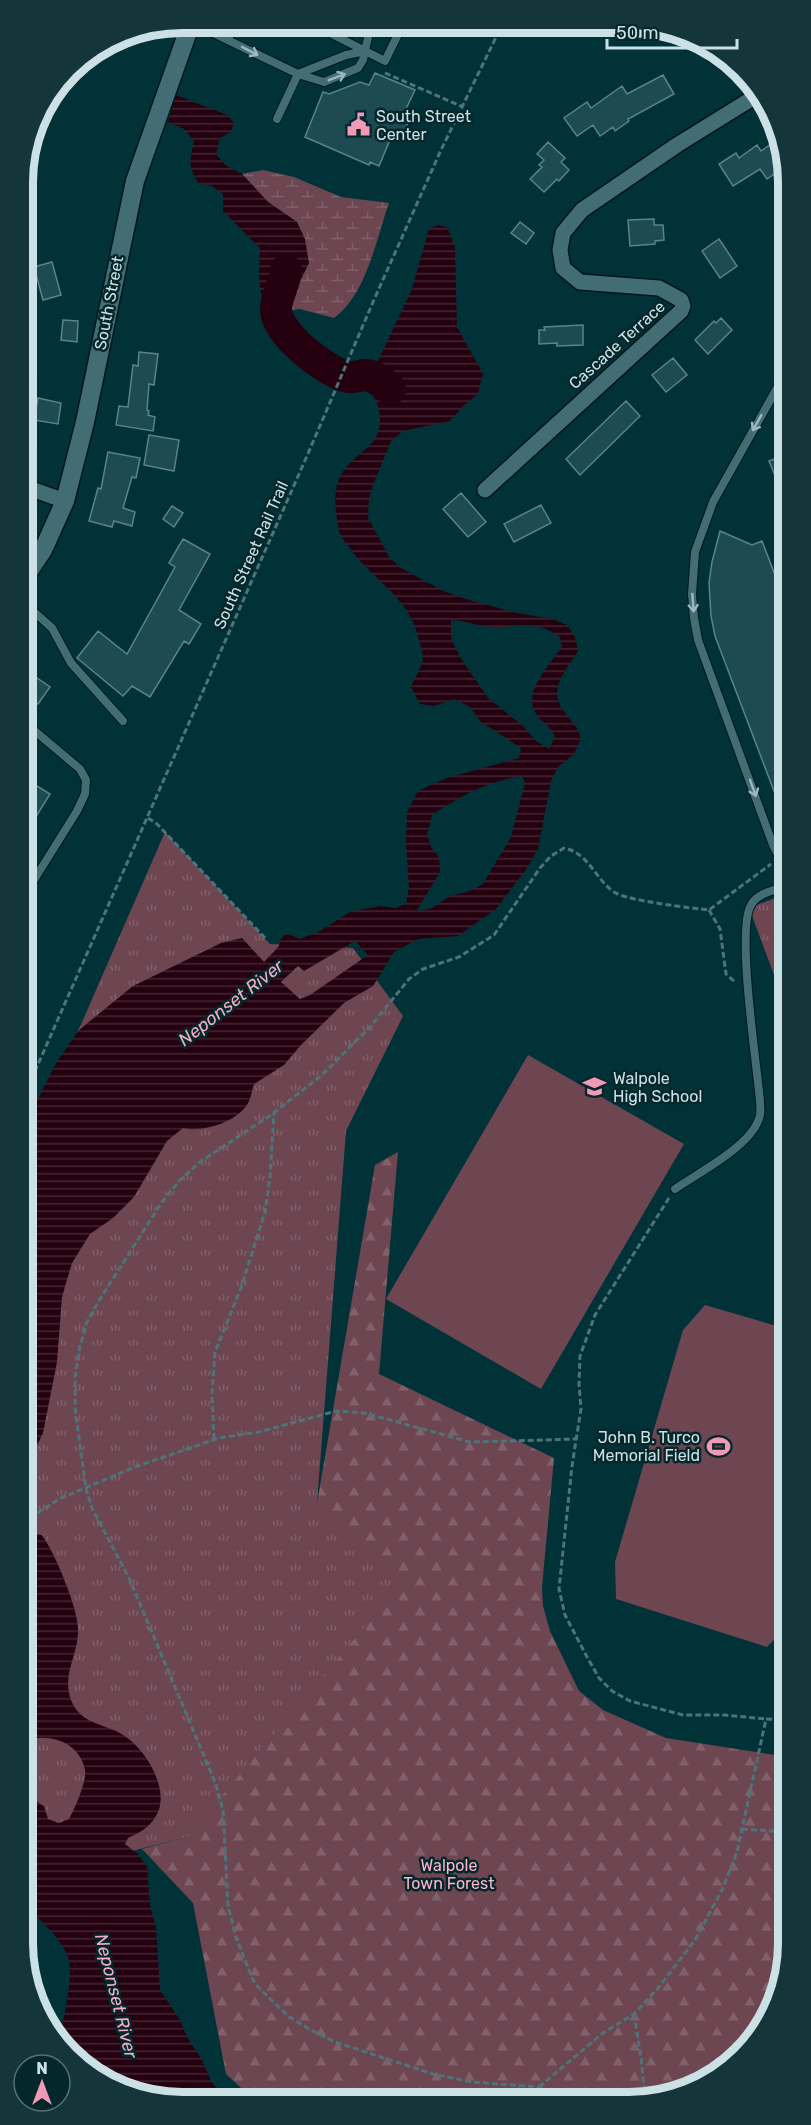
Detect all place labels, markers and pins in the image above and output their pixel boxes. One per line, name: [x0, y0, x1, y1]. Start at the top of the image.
place label: South Street Center: [376, 107, 471, 144]
public building icon: South Street Center: [345, 112, 371, 138]
place label: Walpole High School: [613, 1069, 702, 1106]
school or university icon: Walpole High School: [582, 1074, 608, 1100]
place label: John B. Turco Memorial Field: [593, 1428, 700, 1465]
sports icon: John B. Turco Memorial Field: [705, 1433, 731, 1459]

